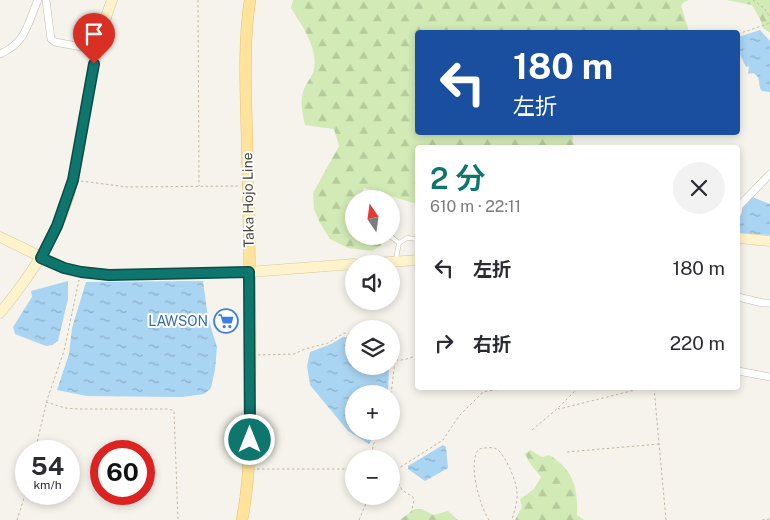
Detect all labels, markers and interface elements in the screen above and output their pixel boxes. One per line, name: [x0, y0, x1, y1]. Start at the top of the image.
pin: [73, 13, 115, 64]
icon: arrive: [80, 20, 108, 48]
text: 180 m: [513, 46, 613, 87]
icon: left: [430, 50, 495, 115]
text: 左折: [513, 93, 557, 119]
street label: Taka Hojo Line: [239, 152, 257, 248]
text: 2 分: [430, 160, 486, 196]
button: close: [673, 162, 725, 214]
north arrow: [345, 190, 400, 245]
map controls: [345, 190, 400, 505]
text: 610 m · 22:11: [430, 197, 521, 216]
icon: left: [430, 254, 458, 282]
button: sound: [345, 255, 400, 310]
text: 180 m: [672, 257, 725, 279]
text: 左折: [473, 258, 511, 280]
supermarket icon: LAWSON: [213, 308, 239, 334]
place label: LAWSON: [148, 313, 208, 329]
button: layers: [345, 320, 400, 375]
icon: right: [430, 329, 458, 357]
text: 220 m: [670, 332, 725, 354]
text: 右折: [473, 333, 511, 355]
button: +: [345, 385, 400, 440]
position arrow: [223, 413, 275, 465]
speed limit sign: 60: [90, 440, 155, 505]
button: −: [345, 450, 400, 505]
text: 54: [31, 451, 64, 481]
text: km/h: [33, 478, 62, 492]

